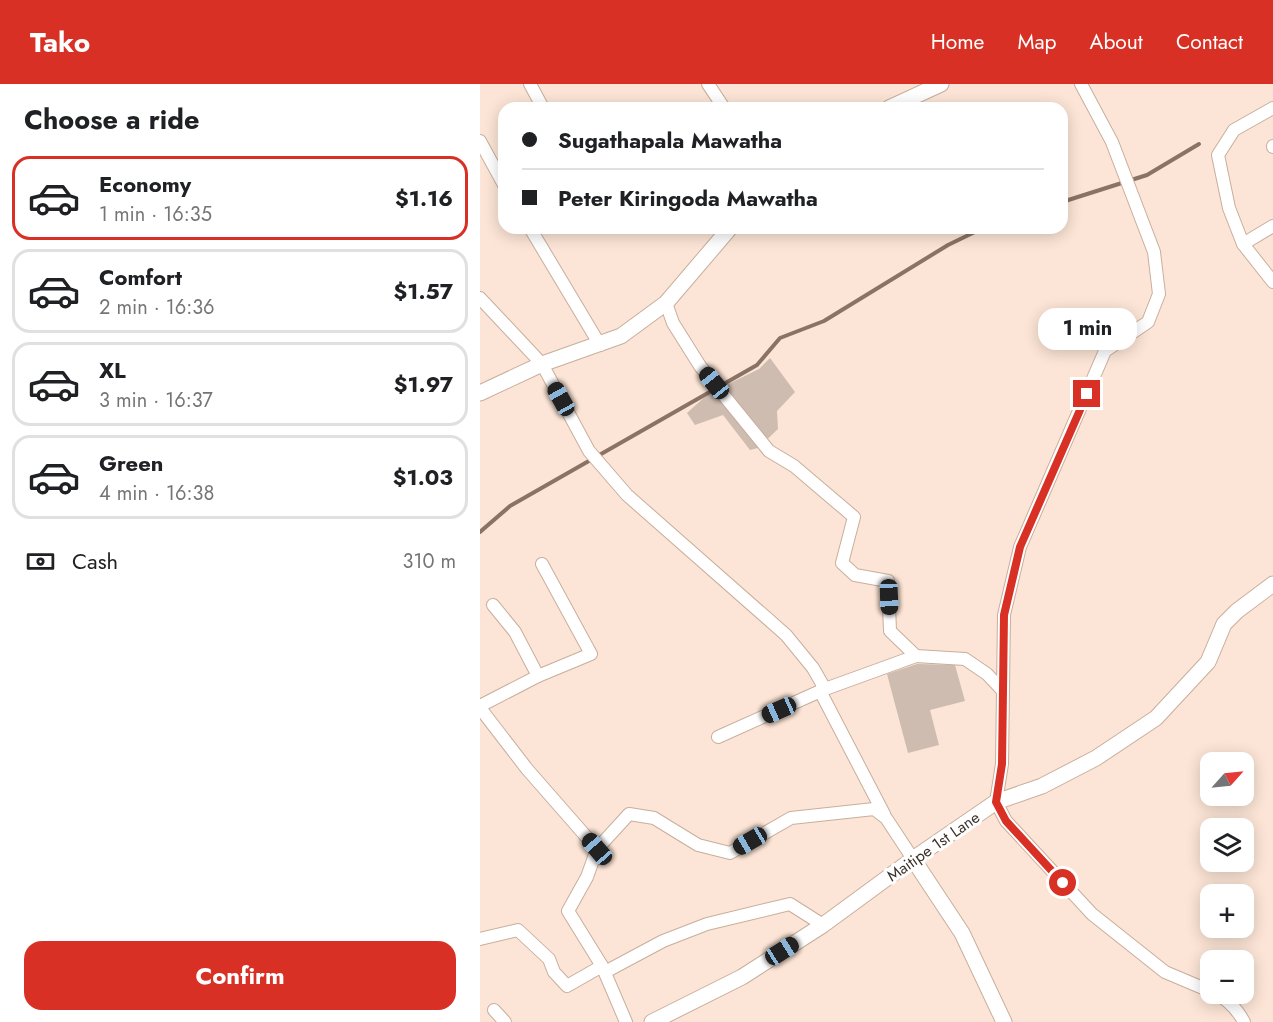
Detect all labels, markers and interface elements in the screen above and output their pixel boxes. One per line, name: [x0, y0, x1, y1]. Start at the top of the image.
text: Tako: [30, 22, 90, 63]
text: Home: [931, 27, 984, 57]
text: Map: [1017, 27, 1057, 57]
text: About: [1090, 27, 1143, 57]
text: Contact: [1176, 27, 1243, 57]
text: Choose a ride: [24, 100, 199, 139]
text: Sugathapala Mawatha: [558, 124, 782, 156]
text: Economy: [99, 168, 191, 200]
icon: car: [27, 171, 81, 225]
text: $1.16: [395, 182, 453, 214]
text: Peter Kiringoda Mawatha: [558, 182, 818, 214]
text: 1 min · 16:35: [99, 200, 212, 229]
text: Comfort: [99, 261, 182, 293]
icon: car: [27, 264, 81, 318]
text: $1.57: [394, 275, 453, 307]
text: 2 min · 16:36: [99, 293, 215, 322]
callout: 1 min: [1038, 307, 1136, 349]
text: 1 min: [1063, 314, 1112, 343]
text: XL: [99, 354, 126, 386]
icon: car: [27, 357, 81, 411]
car: [696, 363, 732, 403]
text: $1.97: [394, 368, 453, 400]
car: [544, 379, 578, 419]
route end: [1073, 380, 1100, 407]
text: 3 min · 16:37: [99, 386, 213, 415]
text: Green: [99, 447, 163, 479]
icon: car: [27, 450, 81, 504]
text: $1.03: [393, 461, 453, 493]
text: 4 min · 16:38: [99, 479, 214, 508]
icon: cash: [24, 545, 57, 578]
text: Cash: [72, 545, 118, 577]
text: 310 m: [402, 547, 456, 576]
car: [879, 579, 899, 615]
car: [759, 694, 799, 726]
north arrow: [1200, 752, 1254, 806]
map controls: [1200, 752, 1254, 1004]
street label: Maitipe 1st Lane: [882, 806, 984, 887]
button: layers: [1200, 818, 1254, 872]
car: [730, 824, 770, 858]
car: [578, 830, 616, 868]
route start: [1049, 869, 1076, 896]
button: +: [1200, 884, 1254, 938]
car: [762, 934, 802, 968]
button: Confirm: [24, 941, 456, 1010]
button: −: [1200, 950, 1254, 1004]

